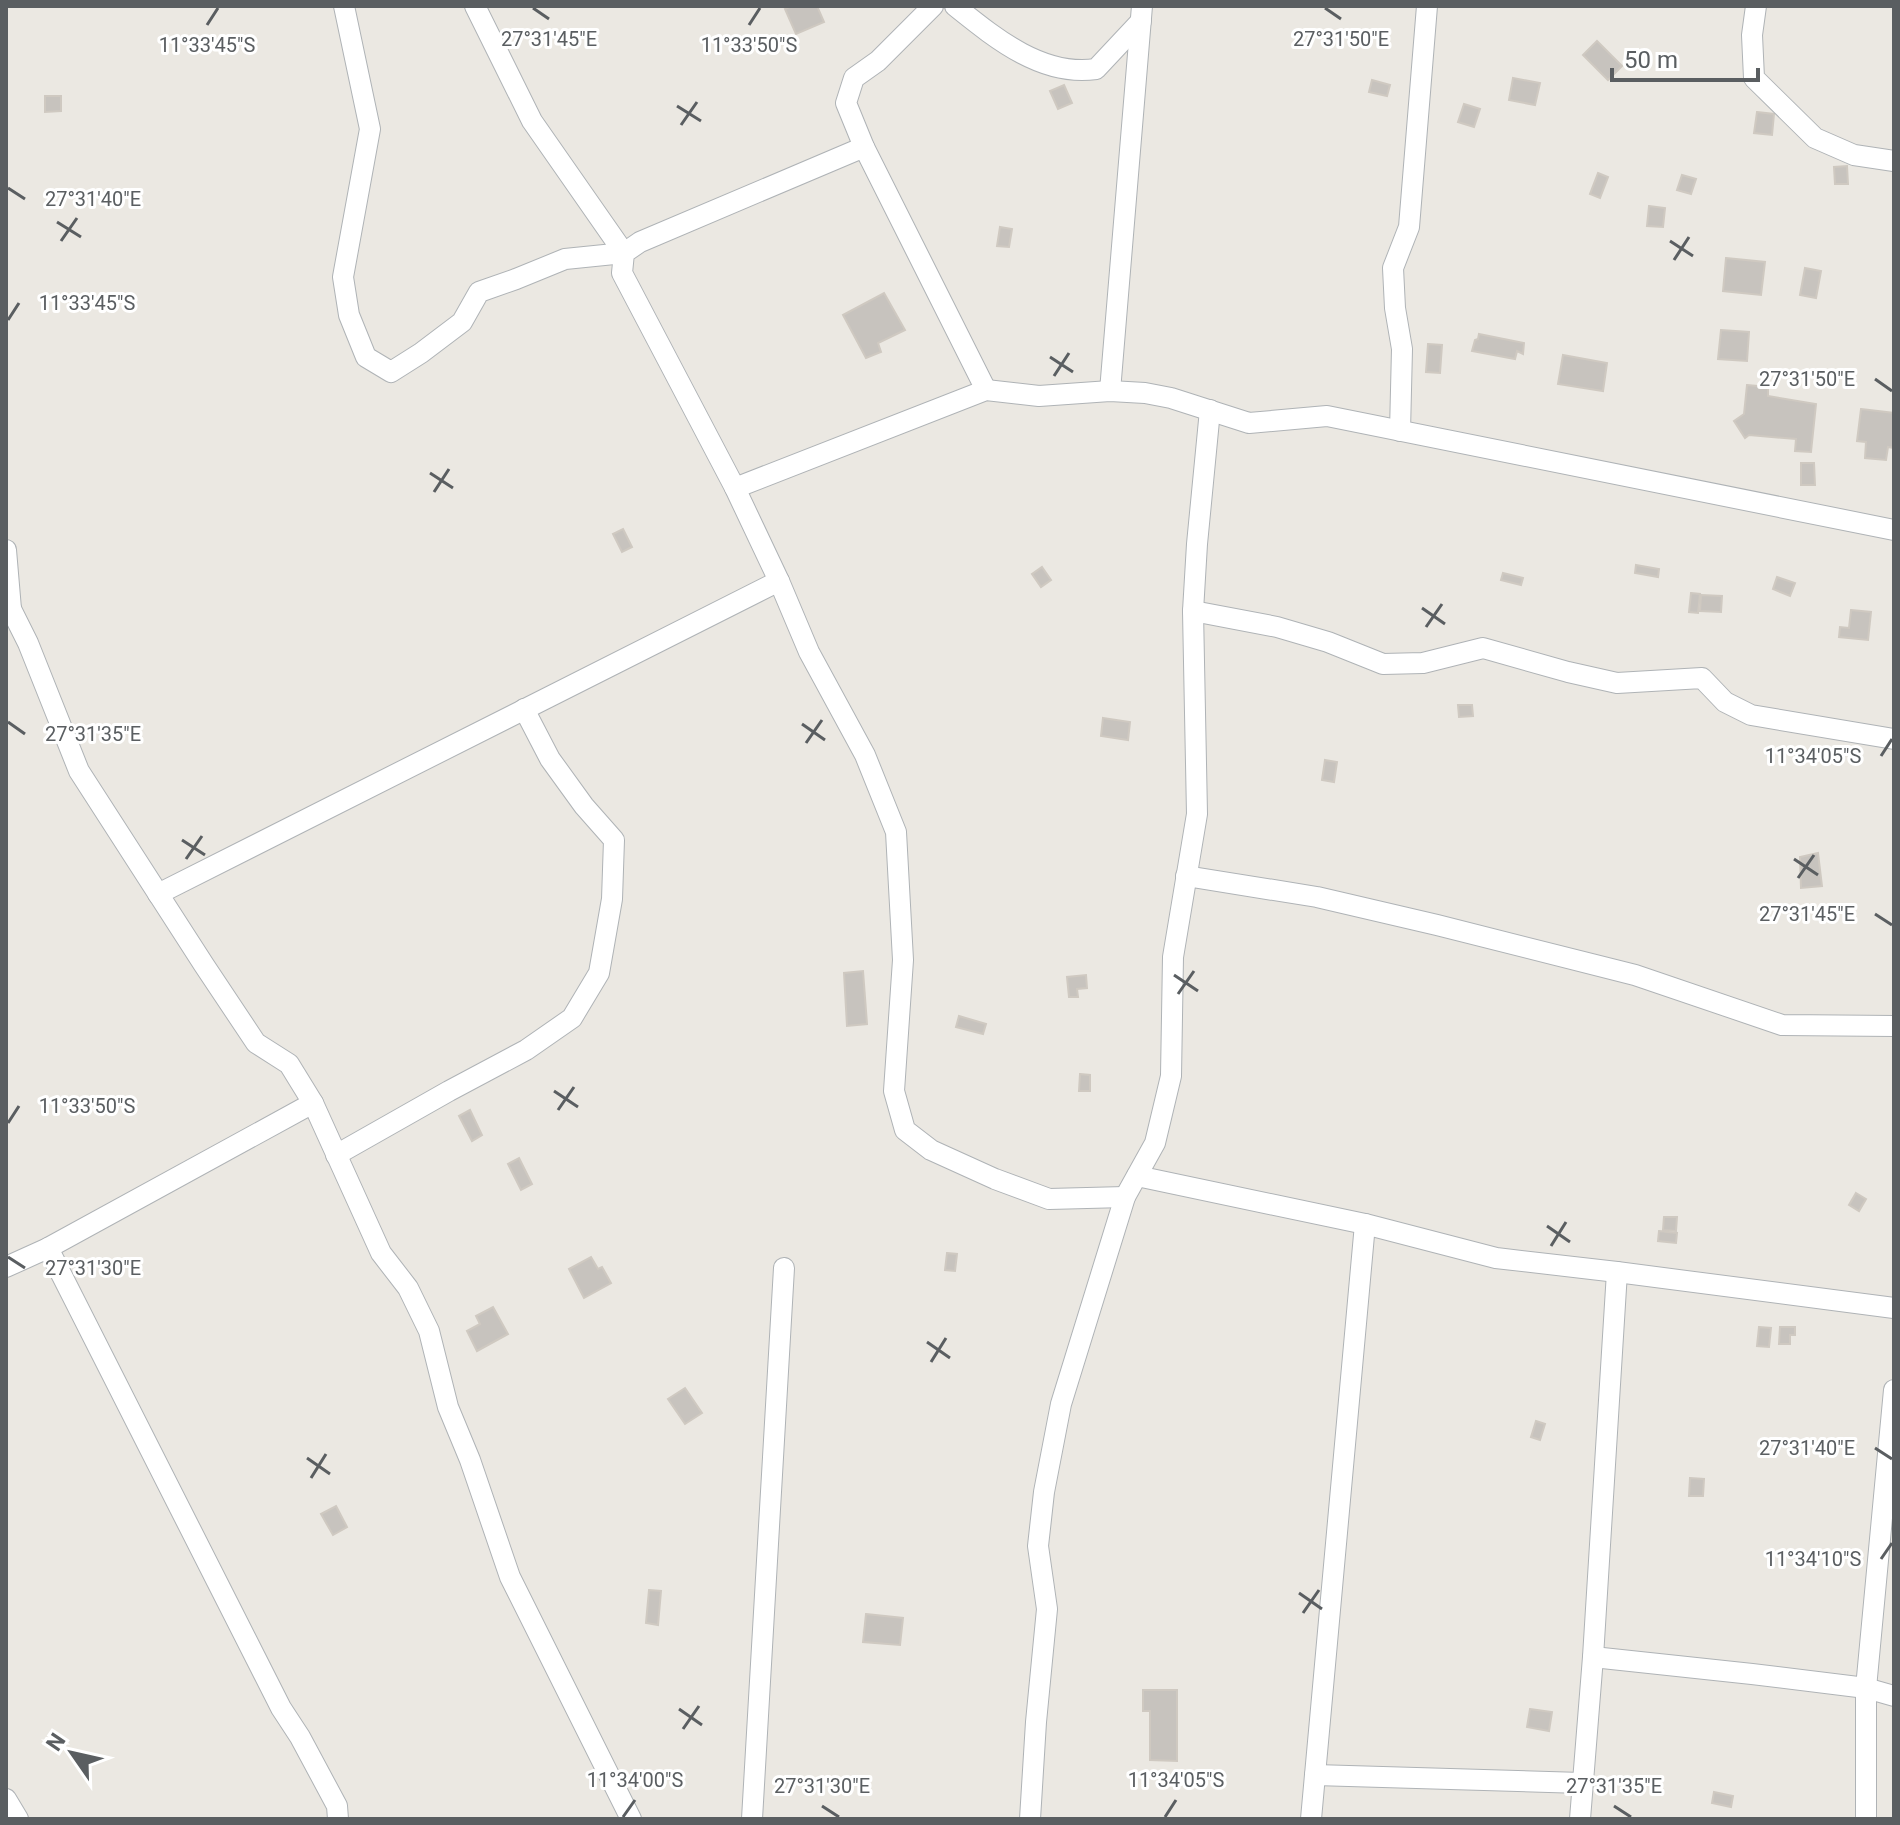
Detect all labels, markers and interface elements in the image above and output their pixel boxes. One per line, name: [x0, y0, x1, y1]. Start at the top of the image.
text: 27°31'45"E: [501, 27, 597, 51]
text: 27°31'50"E: [1293, 27, 1389, 51]
scale bar: [1612, 32, 1758, 82]
text: 11°33'45"S: [159, 33, 255, 57]
text: 11°33'50"S: [701, 33, 797, 57]
text: 50 m: [1624, 46, 1678, 74]
text: 27°31'40"E: [45, 187, 141, 211]
text: 11°33'45"S: [39, 291, 135, 315]
text: 27°31'50"E: [1759, 367, 1855, 391]
text: 27°31'35"E: [45, 722, 141, 746]
text: 11°34'05"S: [1765, 744, 1861, 768]
text: 27°31'45"E: [1759, 902, 1855, 926]
text: 11°33'50"S: [39, 1094, 135, 1118]
text: 27°31'30"E: [45, 1256, 141, 1280]
text: 27°31'40"E: [1759, 1436, 1855, 1460]
text: 11°34'10"S: [1765, 1547, 1861, 1571]
north arrow: [32, 1713, 112, 1793]
text: N: [41, 1729, 71, 1756]
text: 11°34'00"S: [587, 1768, 683, 1792]
text: 11°34'05"S: [1128, 1768, 1224, 1792]
text: 27°31'30"E: [774, 1774, 870, 1798]
text: 27°31'35"E: [1566, 1774, 1662, 1798]

